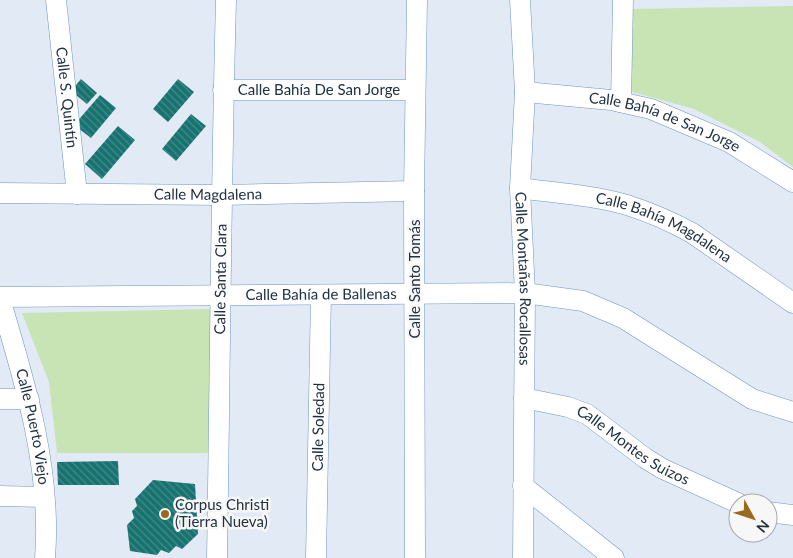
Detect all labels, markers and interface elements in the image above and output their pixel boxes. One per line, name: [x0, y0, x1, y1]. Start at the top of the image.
street label: Calle S. Quintín: [53, 46, 82, 149]
street label: Calle Bahía De San Jorge: [238, 80, 400, 98]
street label: Calle Bahía de San Jorge: [588, 88, 744, 155]
street label: Calle Magdalena: [154, 184, 262, 203]
street label: Calle Bahía Magdalena: [594, 188, 736, 266]
street label: Calle Montañas Rocallosas: [512, 191, 535, 366]
street label: Calle Santo Tomás: [405, 219, 423, 339]
street label: Calle Santa Clara: [210, 224, 230, 334]
street label: Calle Bahía de Ballenas: [245, 284, 397, 303]
street label: Calle Puerto Viejo: [13, 366, 54, 486]
street label: Calle Soledad: [308, 382, 327, 472]
street label: Calle Montes Suizos: [575, 401, 693, 488]
north arrow: [728, 493, 778, 543]
place label: Corpus Christi (Tierra Nueva): [175, 495, 269, 530]
marker: Corpus Christi (Tierra Nueva): [159, 508, 171, 520]
text: N: [753, 517, 773, 536]

